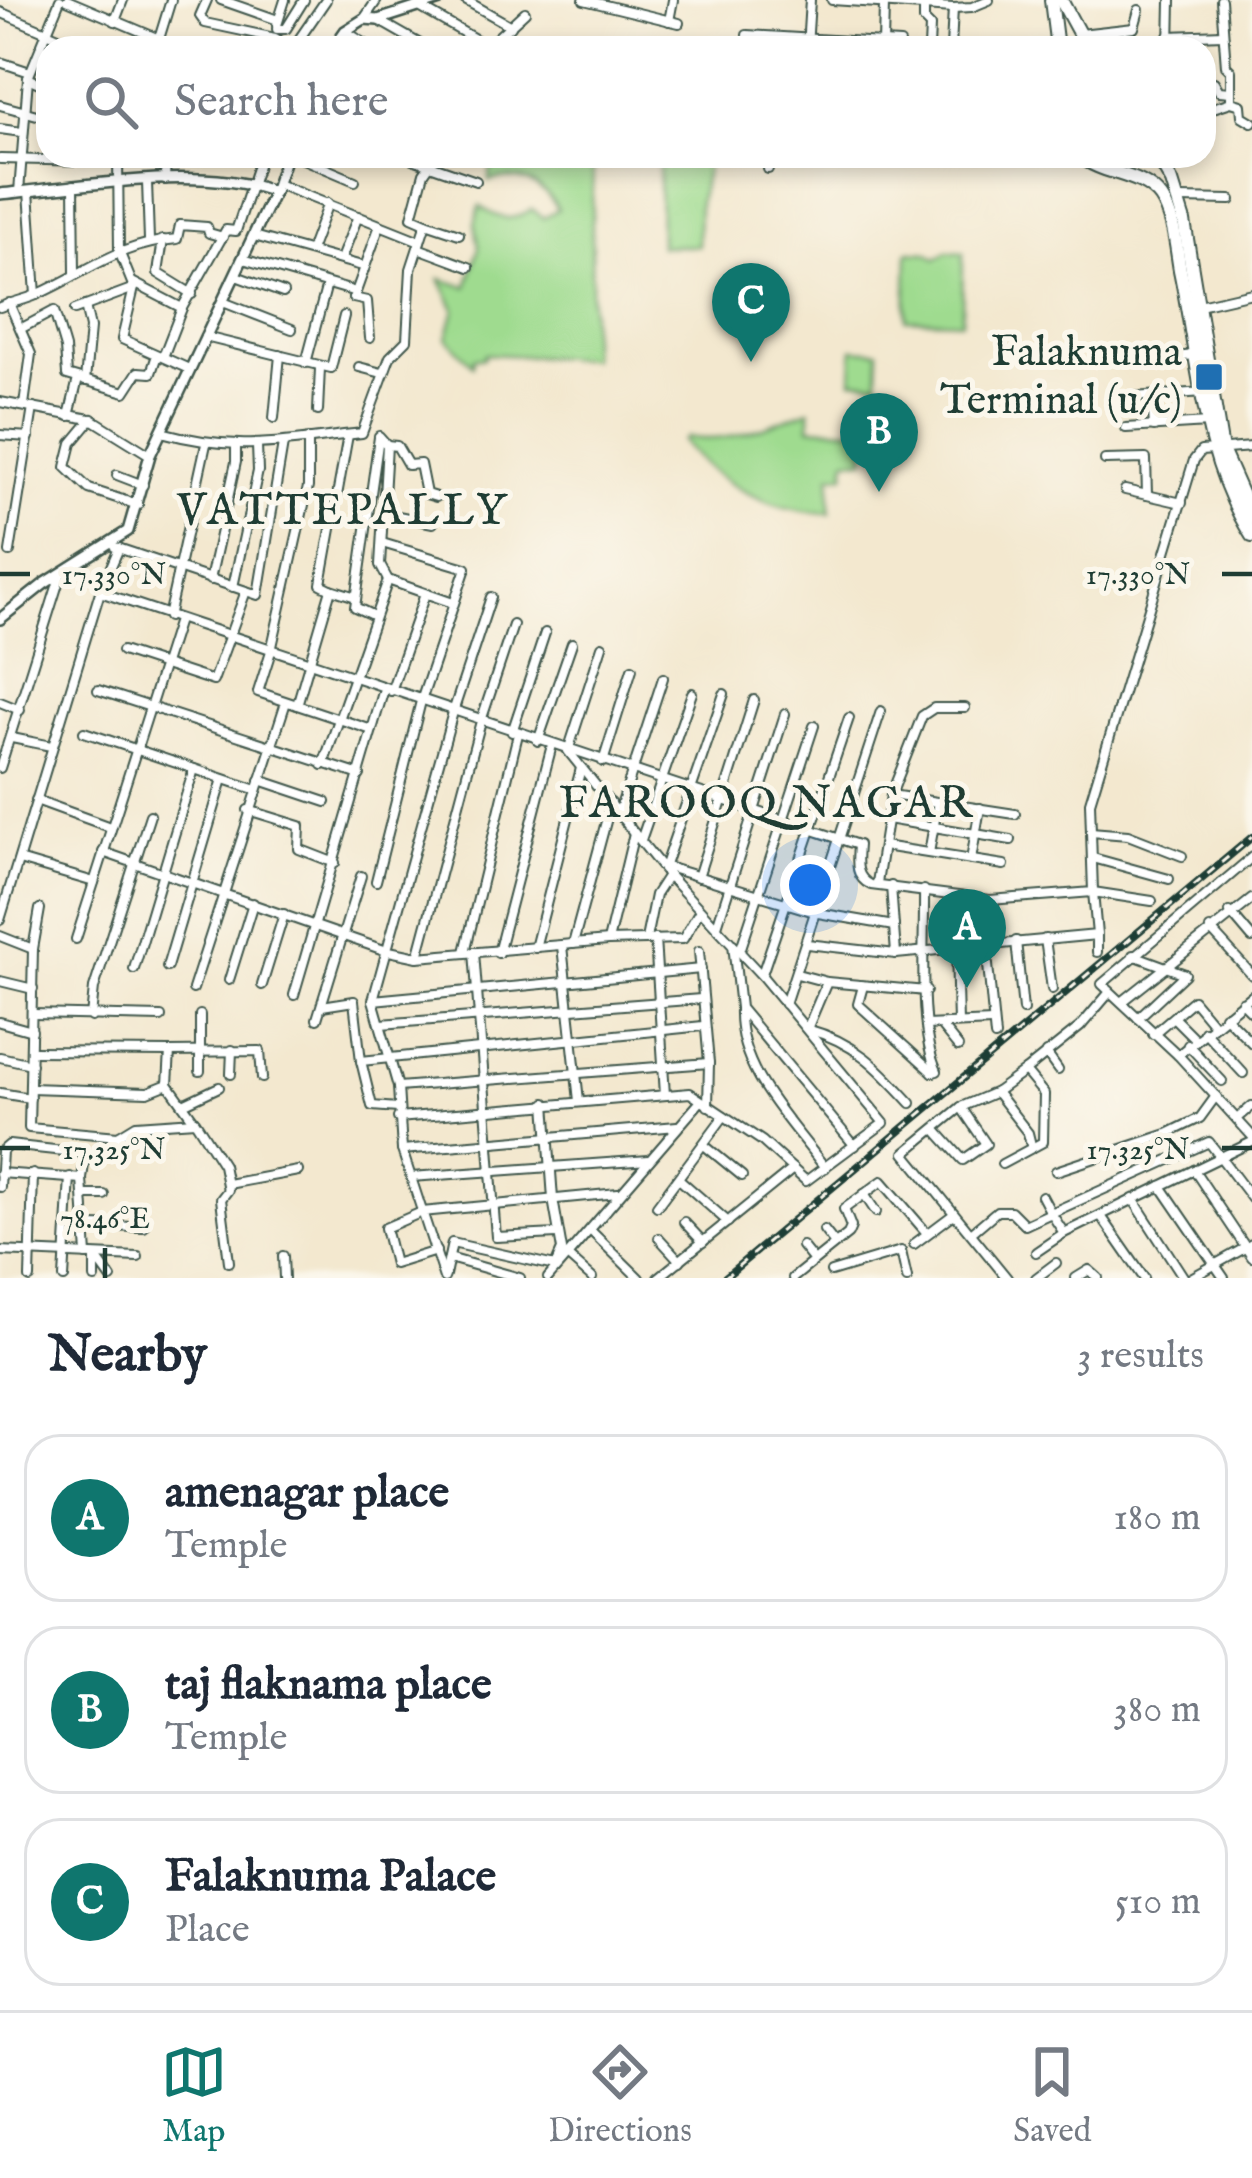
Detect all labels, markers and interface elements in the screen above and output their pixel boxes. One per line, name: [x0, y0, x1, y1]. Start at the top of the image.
search box: [36, 36, 1216, 168]
icon: search: [78, 69, 144, 135]
text: Search here: [174, 74, 388, 131]
pin: C: [712, 263, 790, 362]
place label: Falaknuma Terminal (u/c): [940, 327, 1183, 428]
marker: Falaknuma Terminal (u/c): [1193, 361, 1225, 393]
pin: B: [840, 393, 918, 492]
district label: VATTEPALLY: [176, 483, 509, 540]
text: 17.330°N: [62, 557, 166, 595]
text: 17.330°N: [1086, 557, 1190, 595]
district label: FAROOQ NAGAR: [559, 776, 975, 833]
your location: [780, 855, 840, 915]
pin: A: [928, 889, 1006, 988]
text: 17.325°N: [62, 1132, 166, 1170]
text: 17.325°N: [1086, 1132, 1190, 1170]
text: 78.46°E: [60, 1201, 150, 1239]
text: Nearby: [48, 1324, 207, 1389]
text: 3 results: [1077, 1332, 1204, 1381]
text: amenagar place: [165, 1465, 449, 1522]
text: A: [77, 1494, 103, 1543]
text: 180 m: [1113, 1494, 1201, 1543]
text: Temple: [165, 1522, 287, 1571]
text: taj flaknama place: [165, 1657, 492, 1714]
text: B: [77, 1686, 103, 1735]
text: 380 m: [1113, 1686, 1201, 1735]
text: Temple: [165, 1714, 287, 1763]
text: Falaknuma Palace: [165, 1849, 496, 1906]
text: C: [76, 1878, 104, 1927]
text: 510 m: [1115, 1878, 1201, 1927]
text: Place: [165, 1906, 250, 1955]
tab: Map: [161, 2039, 227, 2153]
tab: Directions: [548, 2039, 692, 2153]
tab: Saved: [1013, 2039, 1091, 2153]

